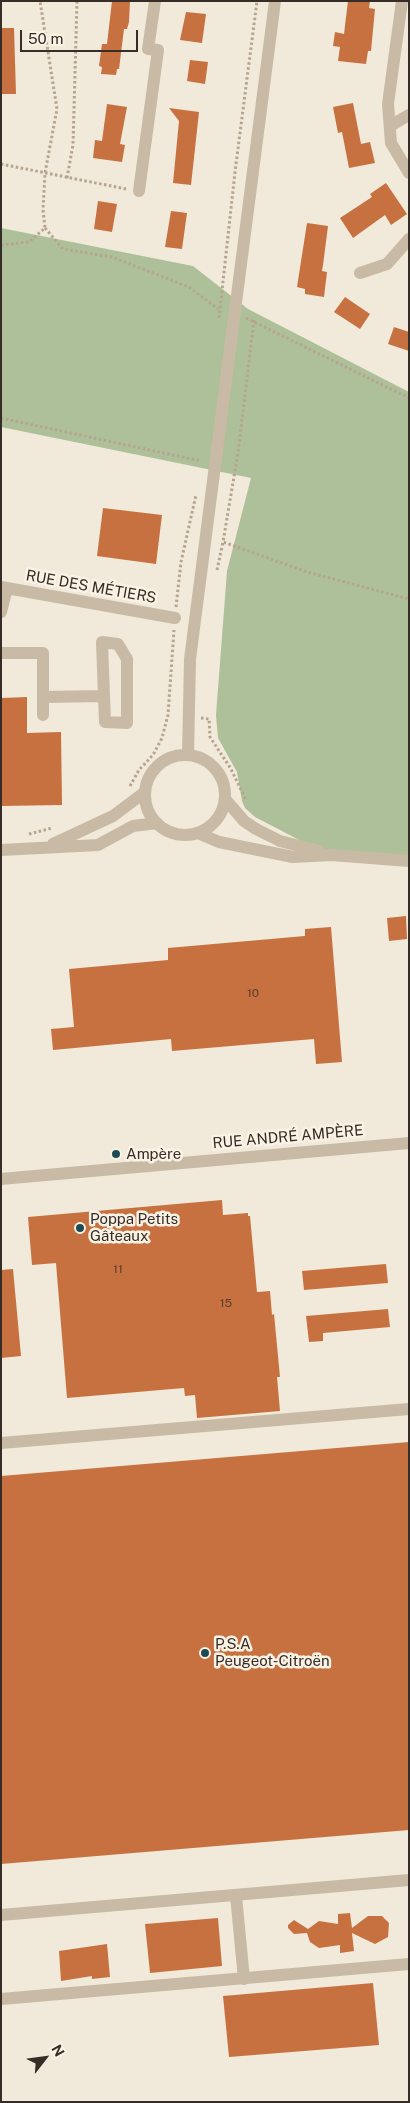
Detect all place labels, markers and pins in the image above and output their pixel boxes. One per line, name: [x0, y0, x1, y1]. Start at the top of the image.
place label: Ampère: [126, 1145, 181, 1163]
marker: Ampère: [110, 1148, 122, 1160]
place label: Poppa Petits Gâteaux: [90, 1210, 178, 1245]
marker: Poppa Petits Gâteaux: [74, 1222, 86, 1234]
place label: P.S.A Peugeot-Citroën: [215, 1635, 330, 1670]
marker: P.S.A Peugeot-Citroën: [199, 1647, 211, 1659]

